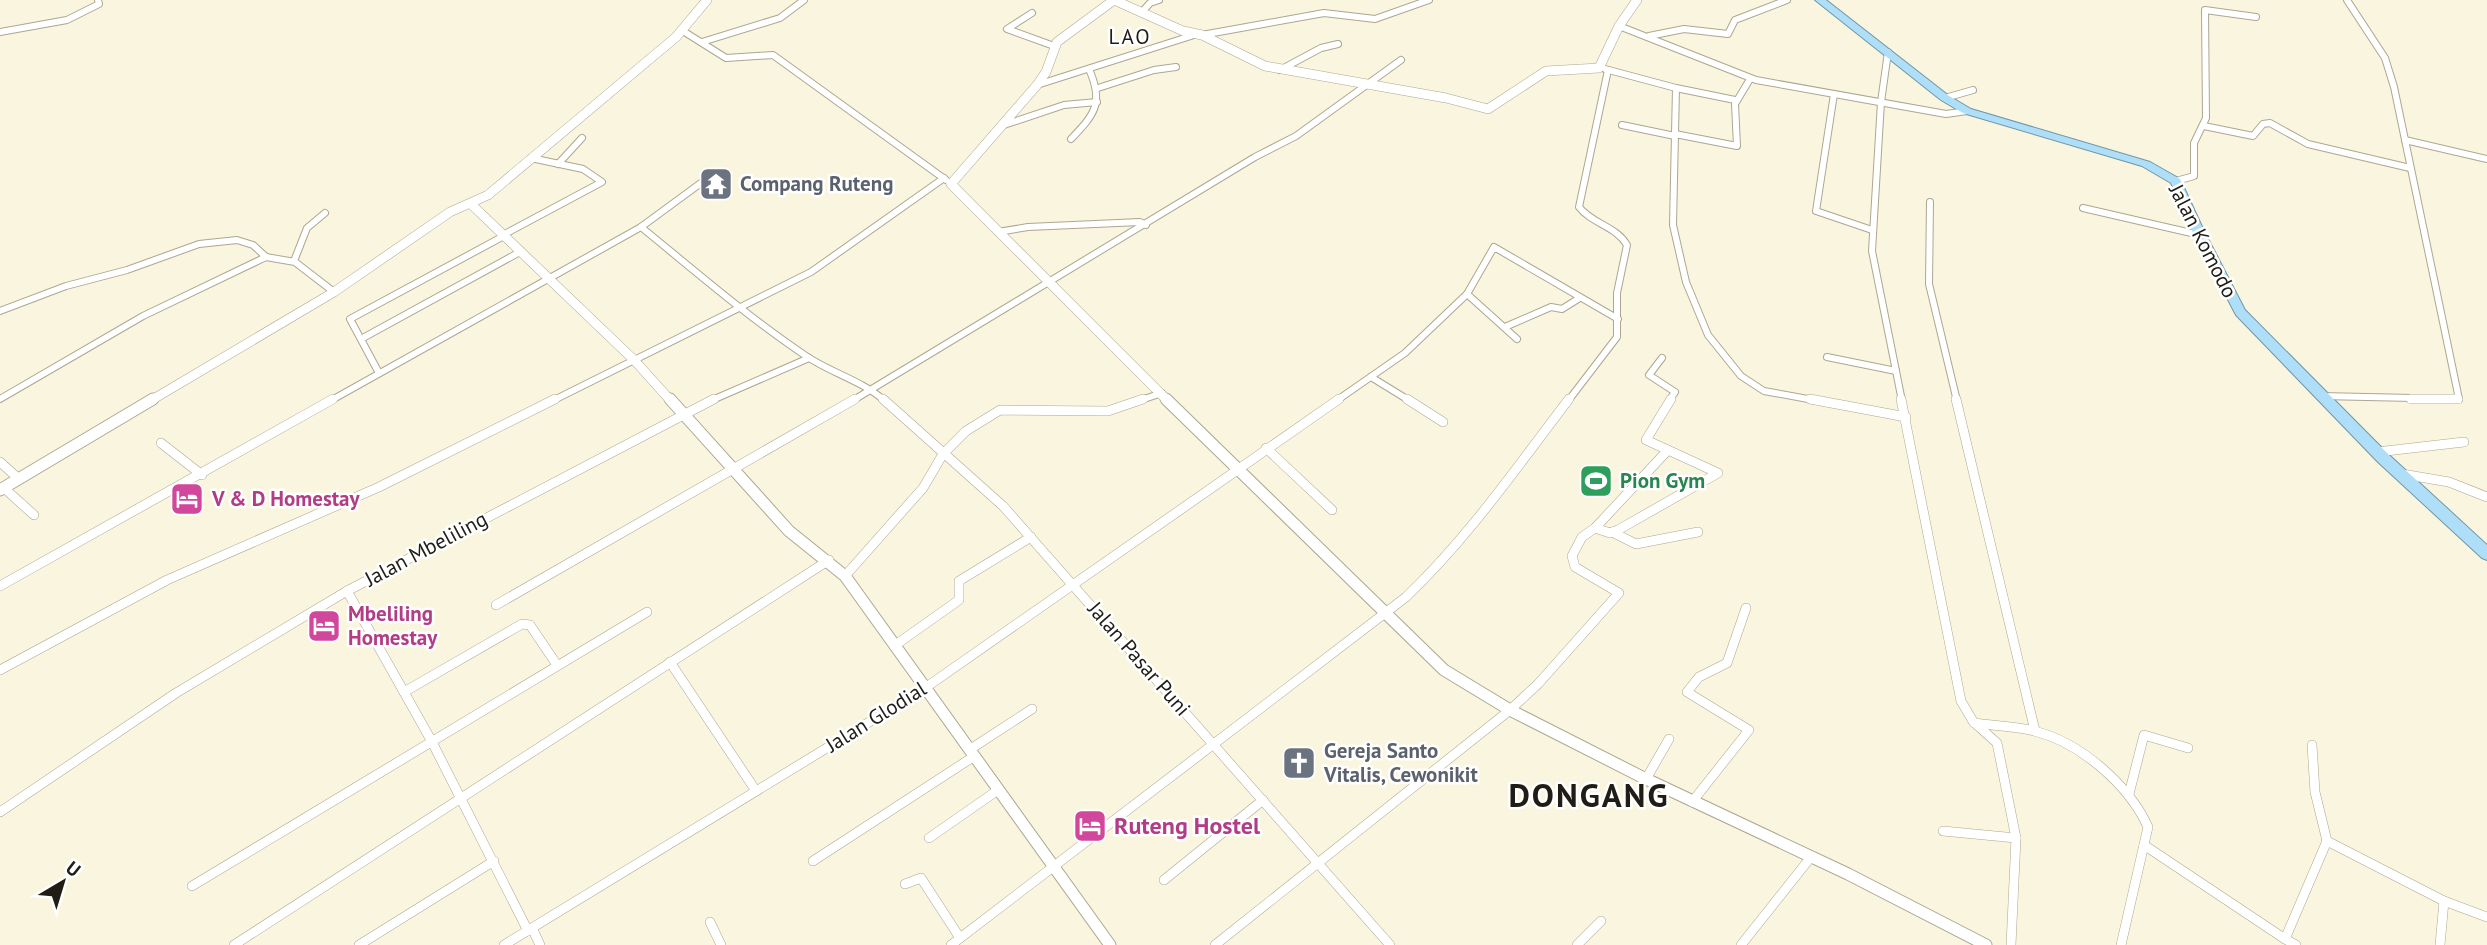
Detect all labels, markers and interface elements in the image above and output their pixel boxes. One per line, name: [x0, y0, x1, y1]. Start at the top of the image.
district label: LAO: [1108, 23, 1152, 50]
temple icon: Compang Ruteng: [697, 165, 735, 203]
place label: Compang Ruteng: [740, 170, 893, 197]
street label: Jalan Komodo: [2163, 178, 2244, 302]
sports icon: Pion Gym: [1577, 462, 1615, 500]
place label: Pion Gym: [1620, 467, 1705, 494]
hotel icon: V & D Homestay: [168, 480, 206, 518]
place label: V & D Homestay: [211, 485, 360, 512]
street label: Jalan Mbeliling: [359, 505, 492, 593]
street label: Jalan Pasar Puni: [1082, 595, 1196, 722]
place label: Mbeliling Homestay: [348, 600, 438, 651]
hotel icon: Mbeliling Homestay: [305, 607, 343, 645]
street label: Jalan Glodial: [819, 675, 931, 759]
place label: Gereja Santo Vitalis, Cewonikit: [1323, 737, 1478, 788]
church icon: Gereja Santo Vitalis, Cewonikit: [1280, 744, 1318, 782]
district label: DONGANG: [1509, 773, 1669, 816]
hotel icon: Ruteng Hostel: [1071, 807, 1109, 845]
place label: Ruteng Hostel: [1114, 810, 1261, 841]
north arrow: [28, 847, 98, 917]
text: U: [61, 855, 86, 882]

